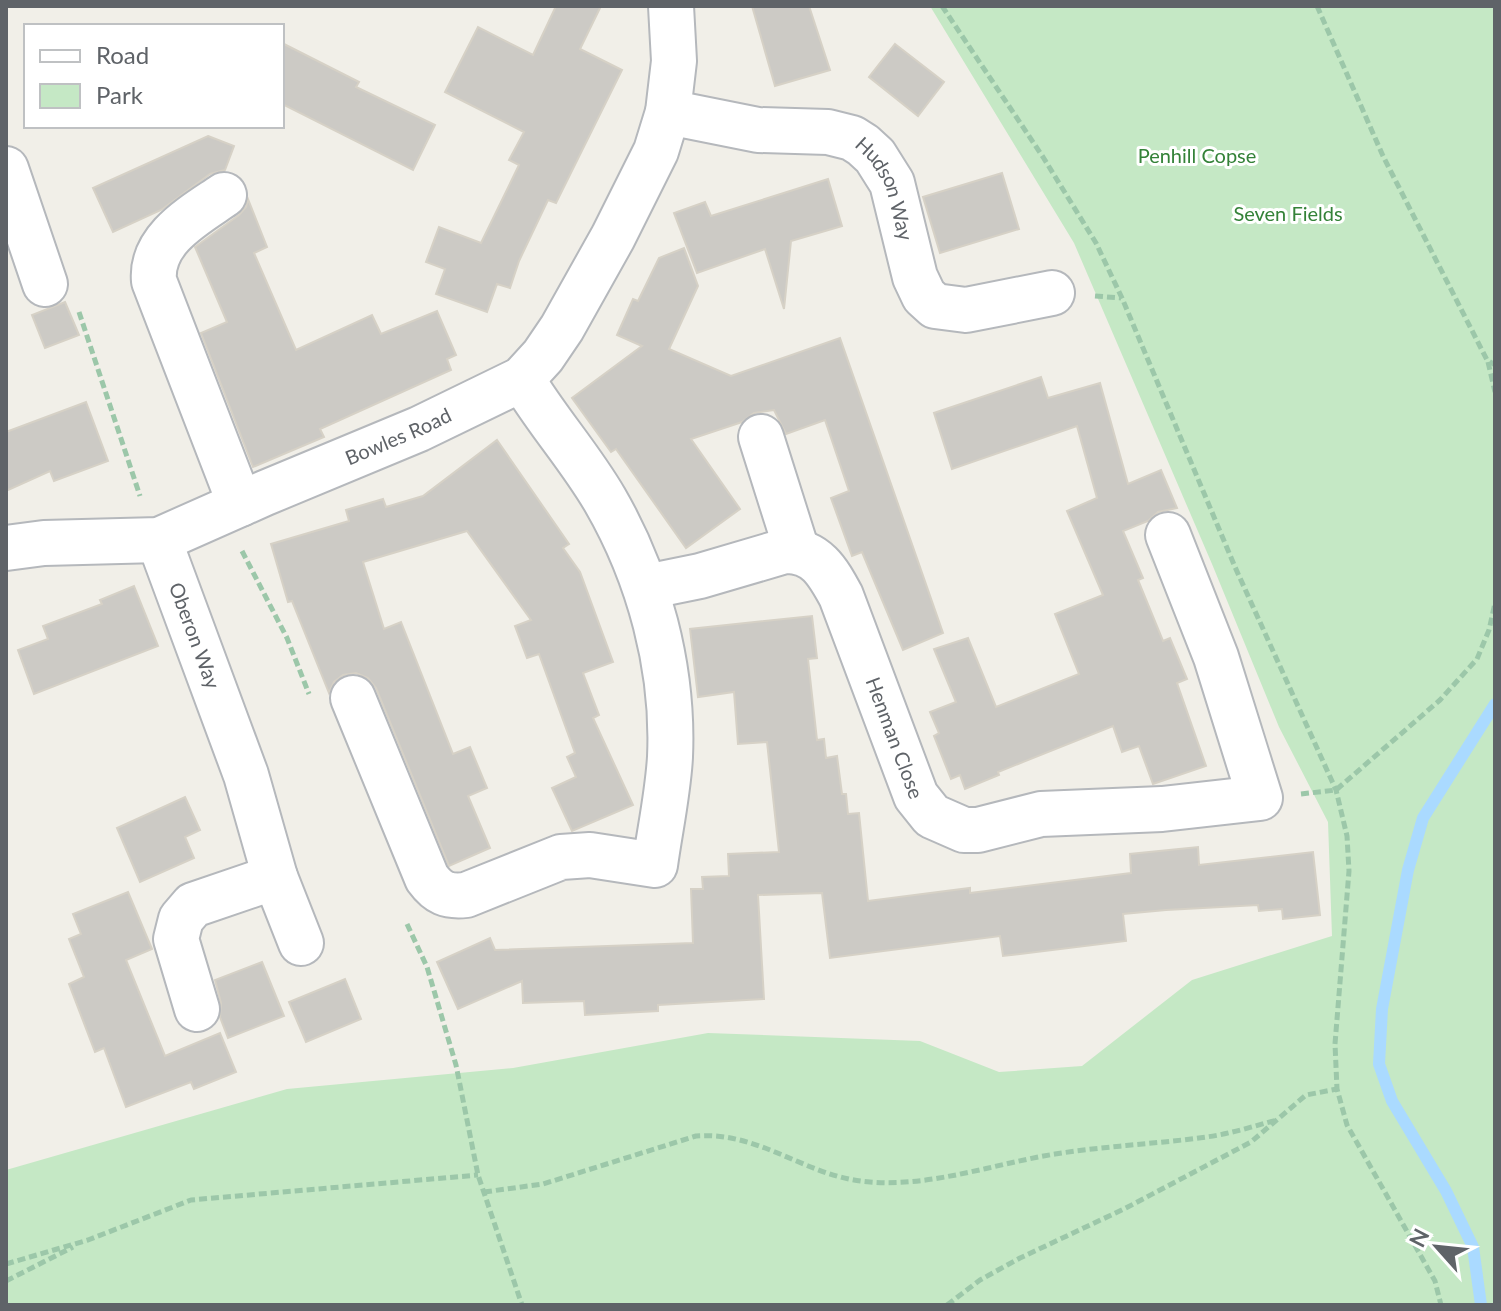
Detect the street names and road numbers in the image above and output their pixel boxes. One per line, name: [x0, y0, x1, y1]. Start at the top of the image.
street label: Hudson Way: [851, 131, 919, 243]
street label: Bowles Road: [341, 402, 455, 469]
street label: Oberon Way: [165, 579, 226, 692]
street label: Henman Close: [861, 673, 929, 802]

